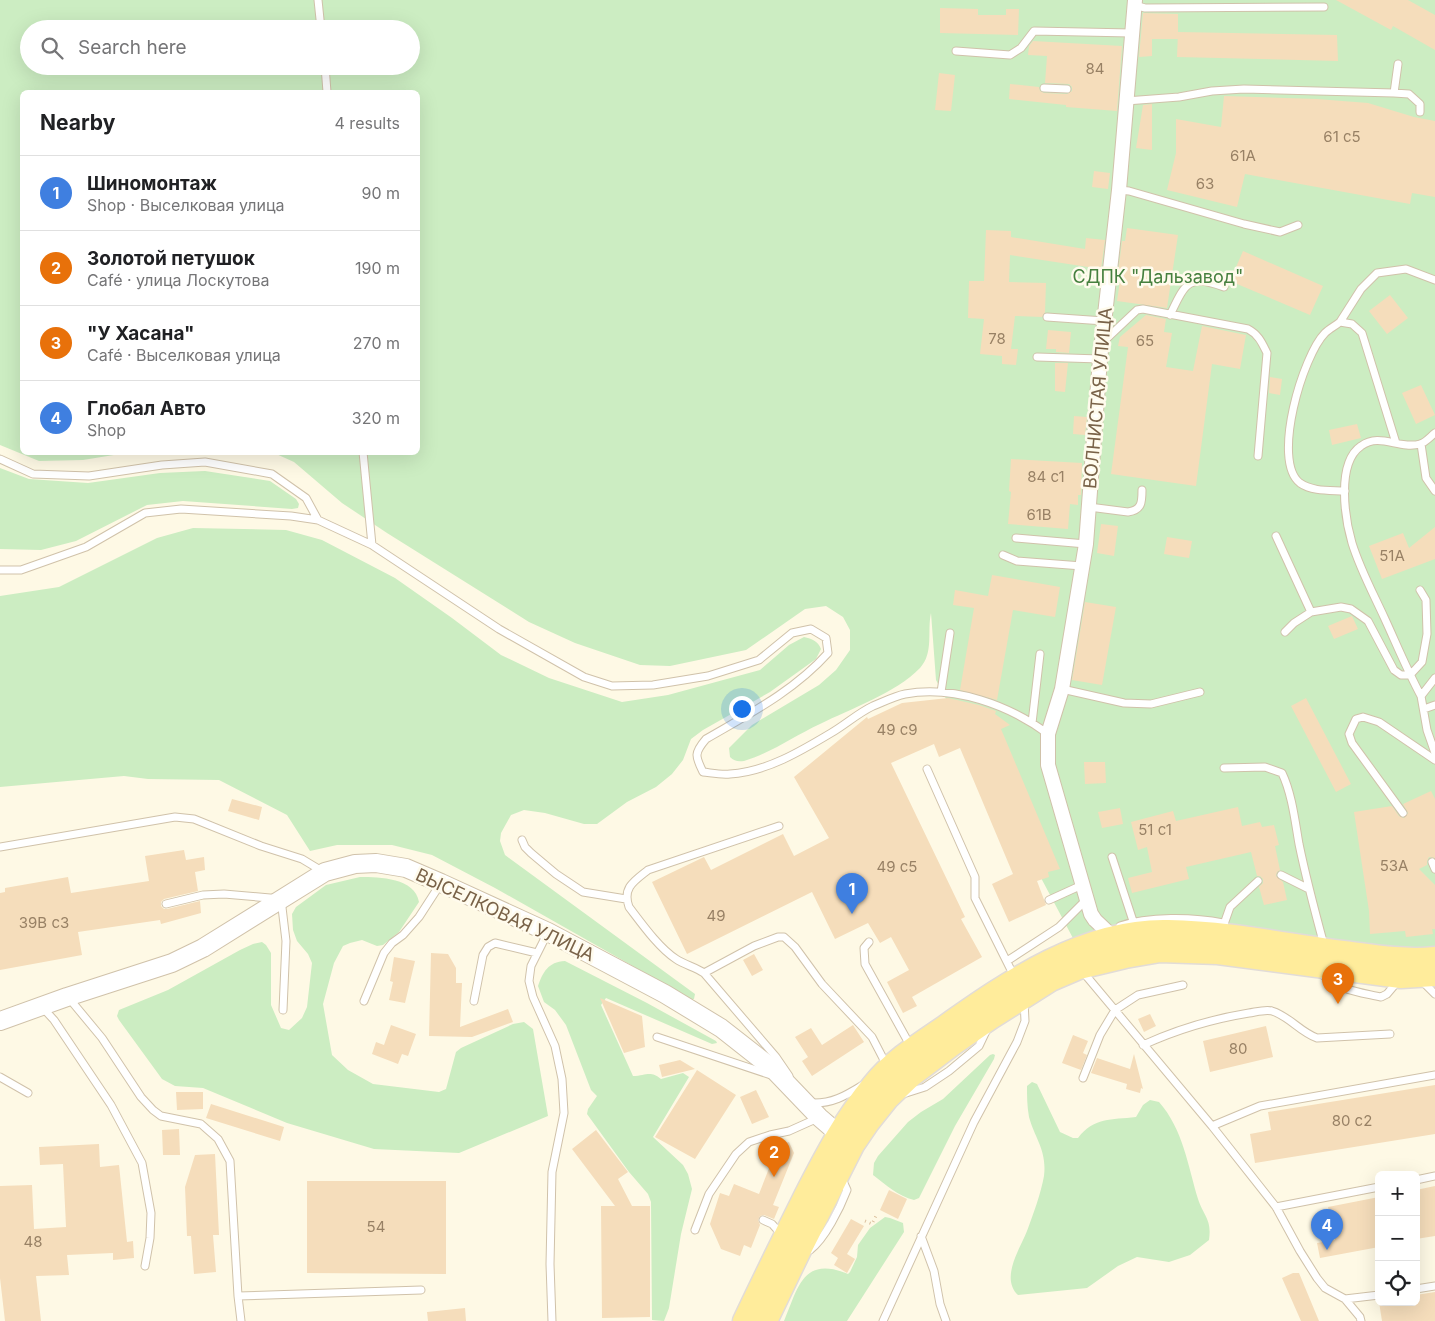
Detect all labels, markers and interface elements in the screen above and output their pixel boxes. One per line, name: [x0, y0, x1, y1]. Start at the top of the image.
search box: [20, 20, 420, 75]
icon: search: [38, 34, 66, 62]
text: Search here: [78, 36, 187, 59]
house number: 84: [1086, 59, 1104, 78]
text: Nearby: [40, 110, 115, 135]
text: 4 results: [335, 113, 400, 133]
house number: 61 с5: [1323, 127, 1361, 146]
house number: 61А: [1230, 146, 1256, 165]
text: Шиномонтаж: [87, 172, 217, 195]
house number: 63: [1196, 174, 1214, 193]
text: 1: [53, 183, 59, 203]
text: 90 m: [361, 183, 400, 203]
text: Shop · Выселковая улица: [87, 195, 284, 215]
text: Золотой петушок: [87, 247, 255, 270]
text: 2: [51, 258, 61, 278]
text: 190 m: [355, 258, 400, 278]
park label: СДПК "Дальзавод": [1073, 266, 1243, 287]
text: Café · улица Лоскутова: [87, 270, 269, 290]
street label: ВОЛНИСТАЯ УЛИЦА: [1079, 306, 1116, 490]
text: "У Хасана": [87, 322, 195, 345]
house number: 78: [988, 329, 1006, 348]
house number: 65: [1136, 331, 1154, 350]
text: 3: [51, 333, 61, 353]
text: 270 m: [353, 333, 400, 353]
text: Café · Выселковая улица: [87, 345, 281, 365]
text: Глобал Авто: [87, 397, 206, 420]
text: 4: [51, 408, 61, 428]
text: 320 m: [352, 408, 400, 428]
text: Shop: [87, 420, 126, 440]
house number: 84 с1: [1027, 467, 1065, 486]
house number: 61В: [1026, 505, 1052, 524]
house number: 51А: [1379, 546, 1405, 565]
your location: [729, 696, 755, 722]
house number: 49 с9: [876, 720, 918, 739]
house number: 51 с1: [1138, 820, 1172, 839]
house number: 53А: [1380, 856, 1408, 875]
house number: 49 с5: [877, 857, 917, 876]
street label: ВЫСЕЛКОВАЯ УЛИЦА: [412, 864, 598, 965]
pin: 1: [836, 873, 868, 914]
house number: 49: [707, 906, 726, 925]
house number: 39В с3: [19, 913, 69, 932]
pin: 3: [1322, 963, 1354, 1004]
house number: 80: [1229, 1039, 1247, 1058]
house number: 80 с2: [1332, 1111, 1372, 1130]
pin: 2: [758, 1136, 790, 1177]
map controls: [1375, 1171, 1420, 1306]
button: +: [1375, 1171, 1420, 1216]
pin: 4: [1311, 1209, 1343, 1250]
button: −: [1375, 1216, 1420, 1261]
house number: 54: [367, 1217, 385, 1236]
house number: 48: [24, 1232, 42, 1251]
button: locate: [1375, 1261, 1420, 1306]

